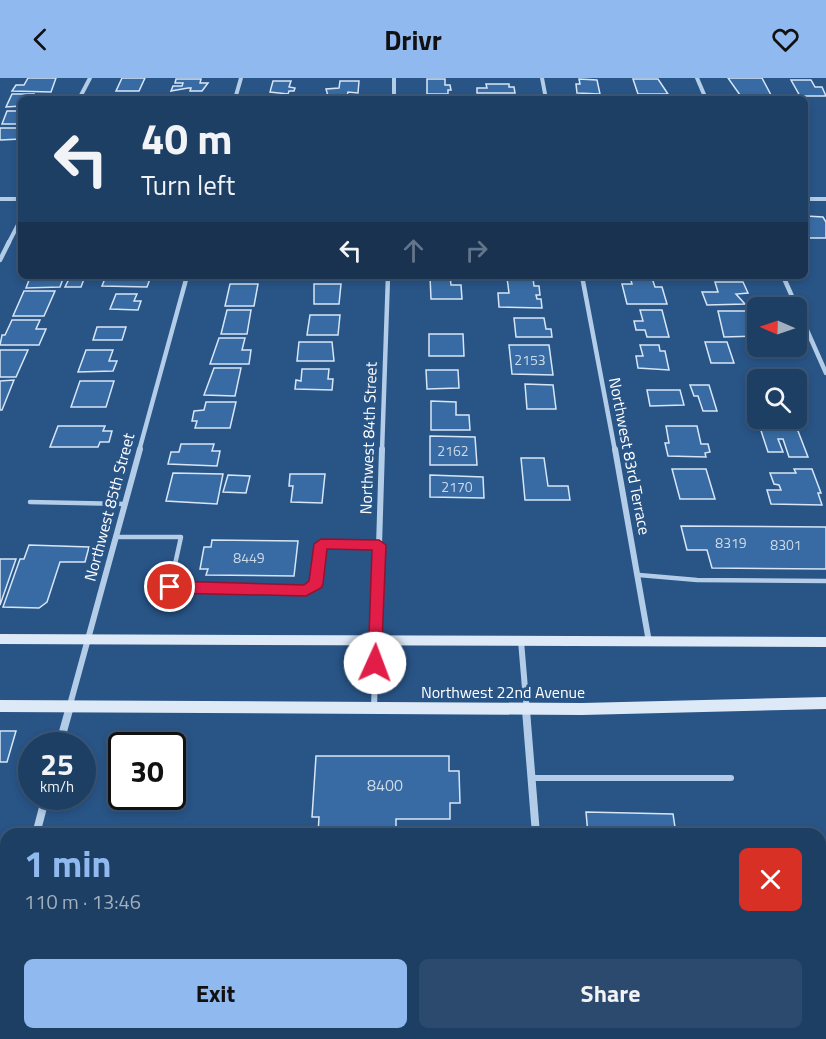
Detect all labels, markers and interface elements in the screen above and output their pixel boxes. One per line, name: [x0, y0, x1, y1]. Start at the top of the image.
text: Drivr: [384, 19, 442, 60]
icon: back: [24, 23, 57, 56]
icon: heart: [769, 23, 802, 56]
text: 40 m: [141, 106, 233, 170]
icon: left: [42, 120, 120, 198]
text: Turn left: [141, 164, 235, 205]
icon: left: [334, 234, 367, 267]
icon: ahead: [397, 234, 430, 267]
icon: right: [460, 234, 493, 267]
north arrow: [747, 297, 807, 357]
map controls: [747, 297, 807, 429]
house number: 2153: [514, 349, 546, 370]
street label: Northwest 84th Street: [353, 361, 383, 515]
button: search: [747, 369, 807, 429]
street label: Northwest 83rd Terrace: [603, 375, 657, 537]
street label: Northwest 85th Street: [78, 430, 140, 584]
house number: 2162: [437, 440, 469, 461]
house number: 2170: [441, 476, 473, 497]
house number: 8319: [715, 532, 747, 553]
house number: 8301: [770, 534, 802, 555]
house number: 8449: [233, 547, 265, 568]
pin: [144, 561, 195, 612]
icon: arrive: [153, 570, 186, 603]
position arrow: [343, 631, 407, 695]
street label: Northwest 22nd Avenue: [421, 680, 585, 704]
speed limit sign: 30: [108, 732, 186, 810]
text: 25: [40, 741, 74, 787]
house number: 8400: [367, 773, 403, 797]
text: km/h: [40, 775, 74, 798]
text: 1 min: [24, 836, 111, 891]
button: close: [739, 848, 802, 911]
text: 110 m · 13:46: [24, 886, 141, 917]
button: Exit: [24, 959, 407, 1028]
button: Share: [419, 959, 802, 1028]

